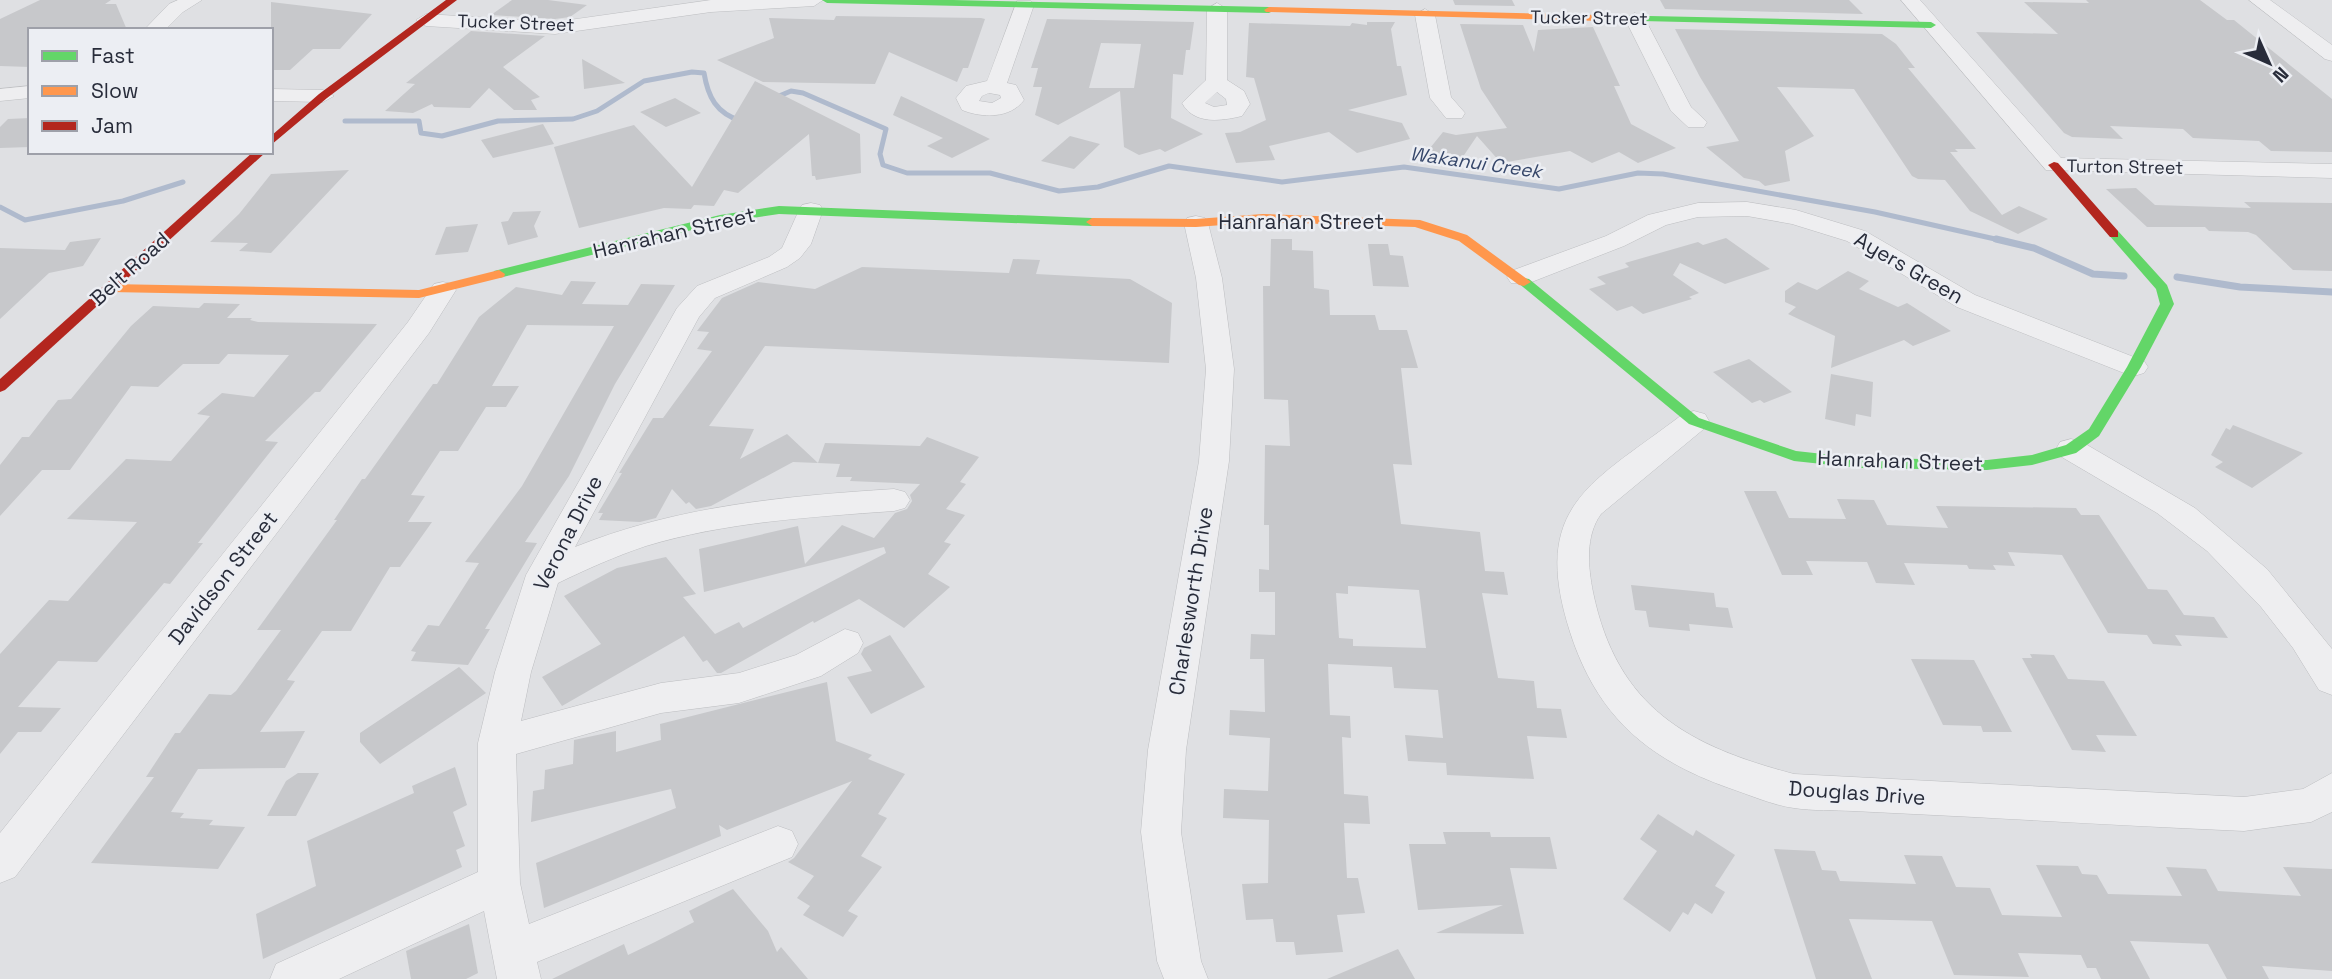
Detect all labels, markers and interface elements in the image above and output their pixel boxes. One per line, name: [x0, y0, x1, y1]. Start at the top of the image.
street label: Tucker Street: [1530, 5, 1648, 30]
street label: Tucker Street: [457, 9, 575, 36]
legend: [28, 28, 273, 154]
north arrow: [2234, 28, 2304, 98]
text: Fast: [91, 42, 135, 69]
text: N: [2267, 61, 2294, 88]
text: Slow: [91, 77, 139, 104]
text: Jam: [91, 112, 133, 139]
water label: Wakanui Creek: [1408, 141, 1546, 184]
street label: Turton Street: [2066, 154, 2184, 179]
street label: Hanrahan Street: [590, 201, 758, 264]
street label: Hanrahan Street: [1218, 208, 1384, 235]
street label: Ayers Green: [1850, 225, 1969, 310]
street label: Belt Road: [84, 226, 175, 311]
street label: Hanrahan Street: [1817, 444, 1983, 477]
street label: Verona Drive: [527, 471, 608, 595]
street label: Charlesworth Drive: [1162, 505, 1219, 697]
street label: Davidson Street: [162, 506, 283, 650]
street label: Douglas Drive: [1788, 774, 1926, 811]

